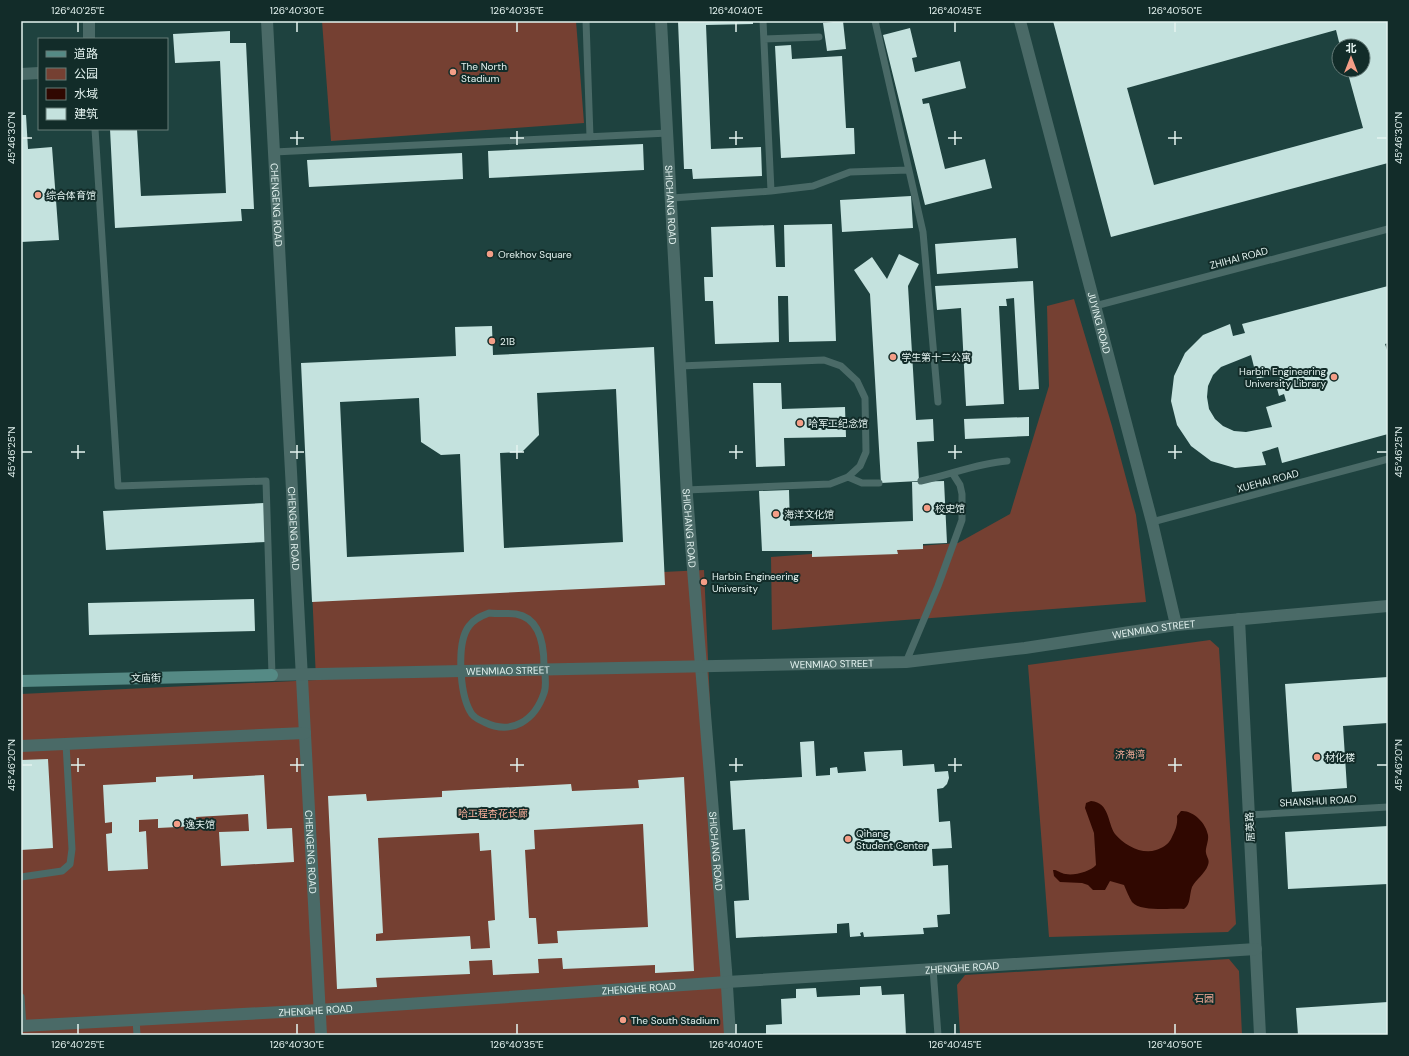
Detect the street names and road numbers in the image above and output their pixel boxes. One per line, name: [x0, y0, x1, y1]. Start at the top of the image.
street label: CHENGENG ROAD: [268, 163, 286, 247]
street label: SHICHANG ROAD: [662, 165, 680, 245]
street label: ZHIHAI ROAD: [1208, 244, 1270, 272]
street label: JUYING ROAD: [1085, 290, 1114, 355]
street label: XUEHAI ROAD: [1236, 466, 1300, 495]
street label: CHENGENG ROAD: [285, 486, 303, 571]
street label: SHICHANG ROAD: [680, 488, 699, 568]
street label: WENMIAO STREET: [1111, 617, 1196, 641]
street label: WENMIAO STREET: [790, 656, 874, 671]
street label: WENMIAO STREET: [466, 663, 550, 678]
street label: 文庙街: [131, 671, 161, 685]
street label: SHANSHUI ROAD: [1279, 792, 1357, 810]
street label: CHENGENG ROAD: [303, 810, 320, 894]
street label: SHICHANG ROAD: [706, 811, 726, 891]
street label: 居英路: [1243, 812, 1257, 842]
street label: ZHENGHE ROAD: [925, 959, 1000, 976]
street label: ZHENGHE ROAD: [601, 979, 676, 997]
street label: ZHENGHE ROAD: [278, 1001, 353, 1019]

